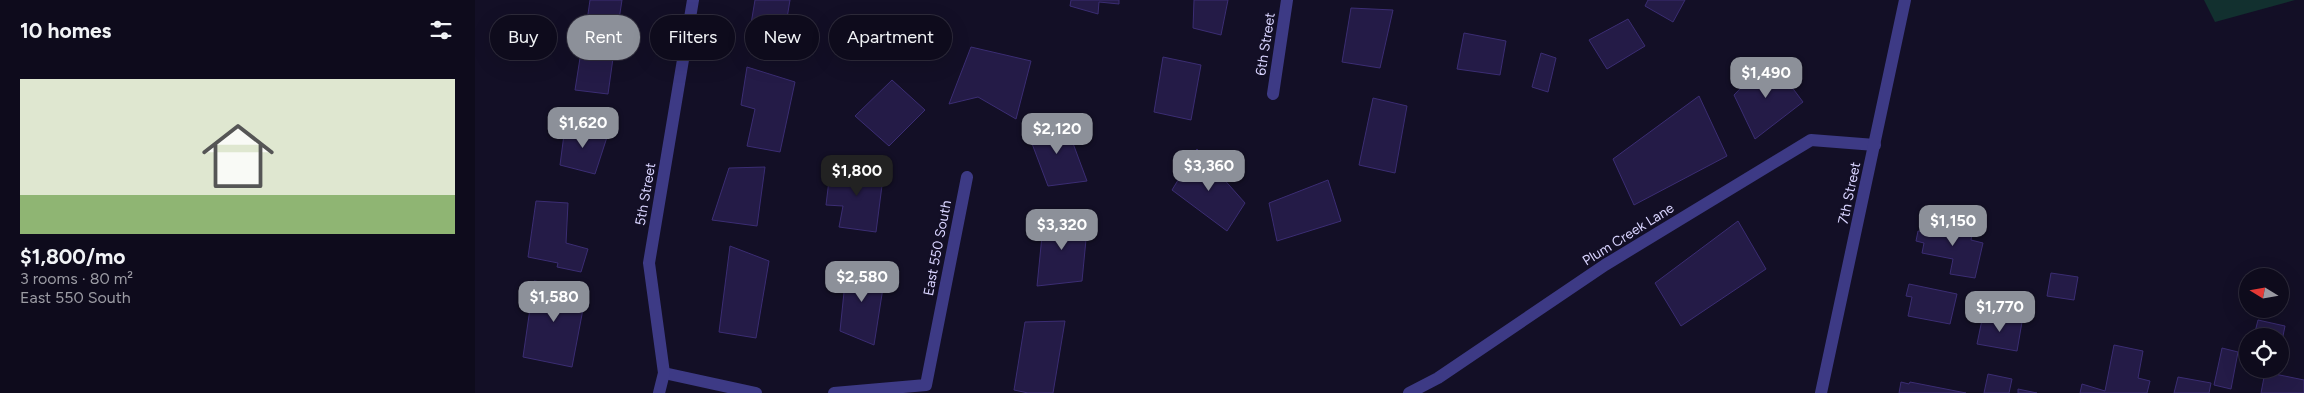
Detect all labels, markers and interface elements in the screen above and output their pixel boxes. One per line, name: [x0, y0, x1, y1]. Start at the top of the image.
street label: 6th Street: [1252, 11, 1279, 77]
chip: Buy: [490, 15, 557, 60]
chip: Rent: [567, 15, 640, 60]
chip: Filters: [650, 15, 735, 60]
chip: New: [745, 15, 819, 60]
chip: Apartment: [829, 15, 952, 60]
icon: filters: [427, 16, 455, 44]
text: 10 homes: [20, 18, 111, 43]
pin: $1,490: [1725, 56, 1807, 99]
text: $1,490: [1741, 63, 1791, 82]
pin: $1,620: [542, 106, 624, 149]
icon: home: [193, 111, 283, 201]
pin: $2,120: [1016, 112, 1098, 155]
text: $1,620: [559, 113, 607, 132]
text: $2,120: [1033, 119, 1081, 138]
pin: $3,360: [1168, 150, 1250, 192]
pin: $1,800: [816, 154, 898, 197]
text: $3,360: [1184, 156, 1234, 175]
street label: 7th Street: [1835, 160, 1864, 226]
street label: 5th Street: [632, 161, 659, 227]
text: $1,800: [832, 161, 882, 180]
street label: East 550 South: [920, 199, 955, 297]
street label: Plum Creek Lane: [1579, 199, 1677, 269]
pin: $1,150: [1912, 204, 1994, 247]
pin: $3,320: [1021, 208, 1103, 251]
text: $1,150: [1930, 211, 1976, 230]
text: $3,320: [1037, 215, 1087, 234]
text: $1,800/mo: [20, 244, 126, 269]
pin: $2,580: [821, 260, 903, 303]
text: $2,580: [836, 267, 888, 286]
north arrow: [2239, 268, 2289, 318]
map controls: [2239, 268, 2289, 378]
text: 3 rooms · 80 m²: [20, 269, 133, 288]
pin: $1,580: [513, 280, 595, 323]
text: $1,580: [529, 287, 579, 306]
text: East 550 South: [20, 288, 131, 307]
pin: $1,770: [1959, 290, 2041, 333]
text: $1,770: [1976, 297, 2024, 316]
button: locate: [2239, 328, 2289, 378]

